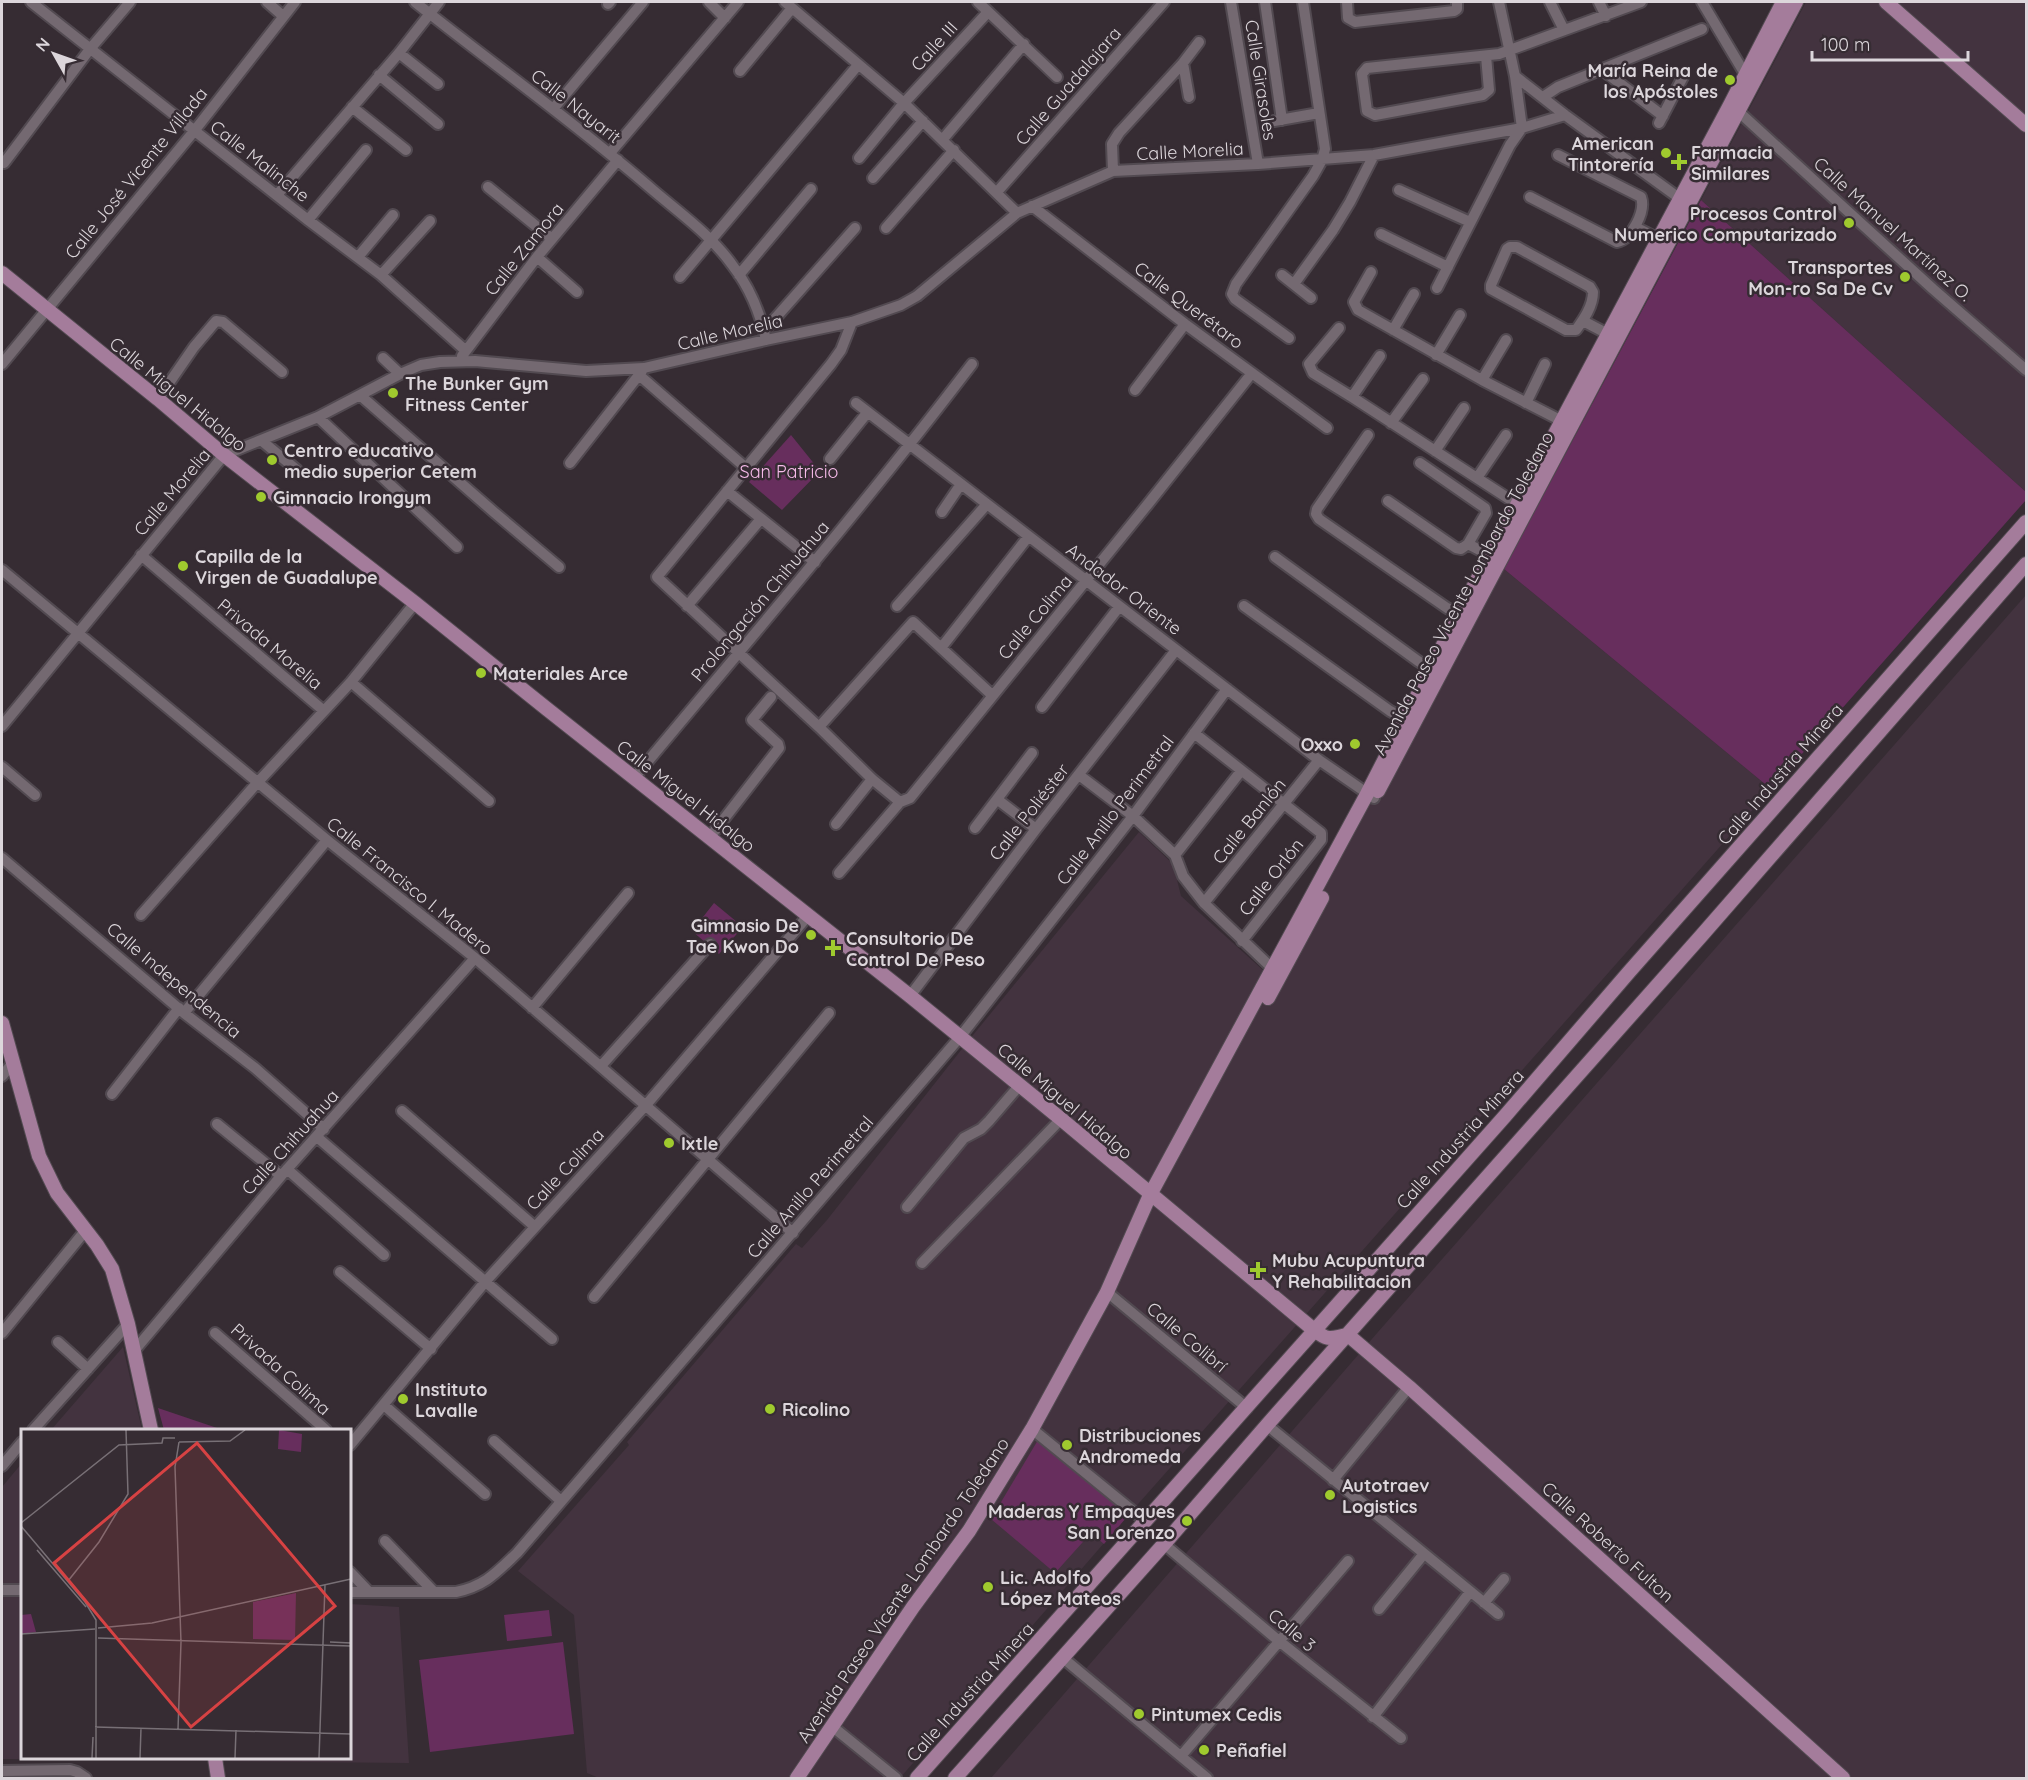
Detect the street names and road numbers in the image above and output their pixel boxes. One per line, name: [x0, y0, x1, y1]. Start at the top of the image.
street label: Calle III: [906, 16, 962, 76]
street label: Calle Girasoles: [1240, 18, 1282, 142]
street label: Calle Guadalajara: [1010, 22, 1126, 150]
street label: Calle Nayarit: [526, 64, 626, 148]
street label: Calle José Vicente Villada: [60, 83, 212, 263]
street label: Calle Malinche: [206, 115, 314, 207]
street label: Calle Morelia: [1136, 137, 1244, 165]
street label: Calle Manuel Martínez O.: [1809, 152, 1977, 306]
street label: Calle Zamora: [479, 198, 569, 300]
street label: Calle Querétaro: [1130, 256, 1248, 354]
street label: Calle Morelia: [675, 309, 785, 355]
street label: Calle Miguel Hidalgo: [105, 332, 251, 456]
street label: Avenida Paseo Vicente Lombardo Toledano: [1368, 427, 1558, 759]
street label: Calle Morelia: [129, 444, 215, 540]
street label: Prolongación Chihuahua: [686, 516, 834, 686]
street label: Andador Oriente: [1062, 538, 1186, 640]
street label: Calle Colima: [993, 570, 1077, 664]
street label: Privada Morelia: [213, 593, 327, 695]
street label: Calle Industria Minera: [1712, 698, 1848, 850]
street label: Calle Anillo Perimetral: [1051, 731, 1179, 889]
street label: Calle Miguel Hidalgo: [612, 735, 760, 857]
street label: Calle Poliéster: [984, 759, 1074, 865]
street label: Calle Banlón: [1207, 773, 1291, 869]
street label: Calle Francisco I. Madero: [322, 812, 498, 960]
street label: Calle Orlón: [1234, 834, 1308, 920]
street label: Calle Independencia: [102, 917, 246, 1043]
street label: Calle Miguel Hidalgo: [993, 1038, 1137, 1164]
street label: Calle Industria Minera: [1391, 1064, 1529, 1214]
street label: Calle Chihuahua: [236, 1084, 344, 1200]
street label: Calle Anillo Perimetral: [742, 1111, 878, 1263]
street label: Calle Colima: [521, 1123, 609, 1215]
street label: Calle Colibrí: [1142, 1297, 1232, 1377]
street label: Privada Colima: [226, 1318, 336, 1420]
street label: Avenida Paseo Vicente Lombardo Toledano: [792, 1433, 1014, 1747]
street label: Calle Roberto Fulton: [1537, 1477, 1679, 1607]
street label: Calle 3: [1263, 1603, 1321, 1657]
street label: Calle Industria Minera: [901, 1617, 1039, 1767]

